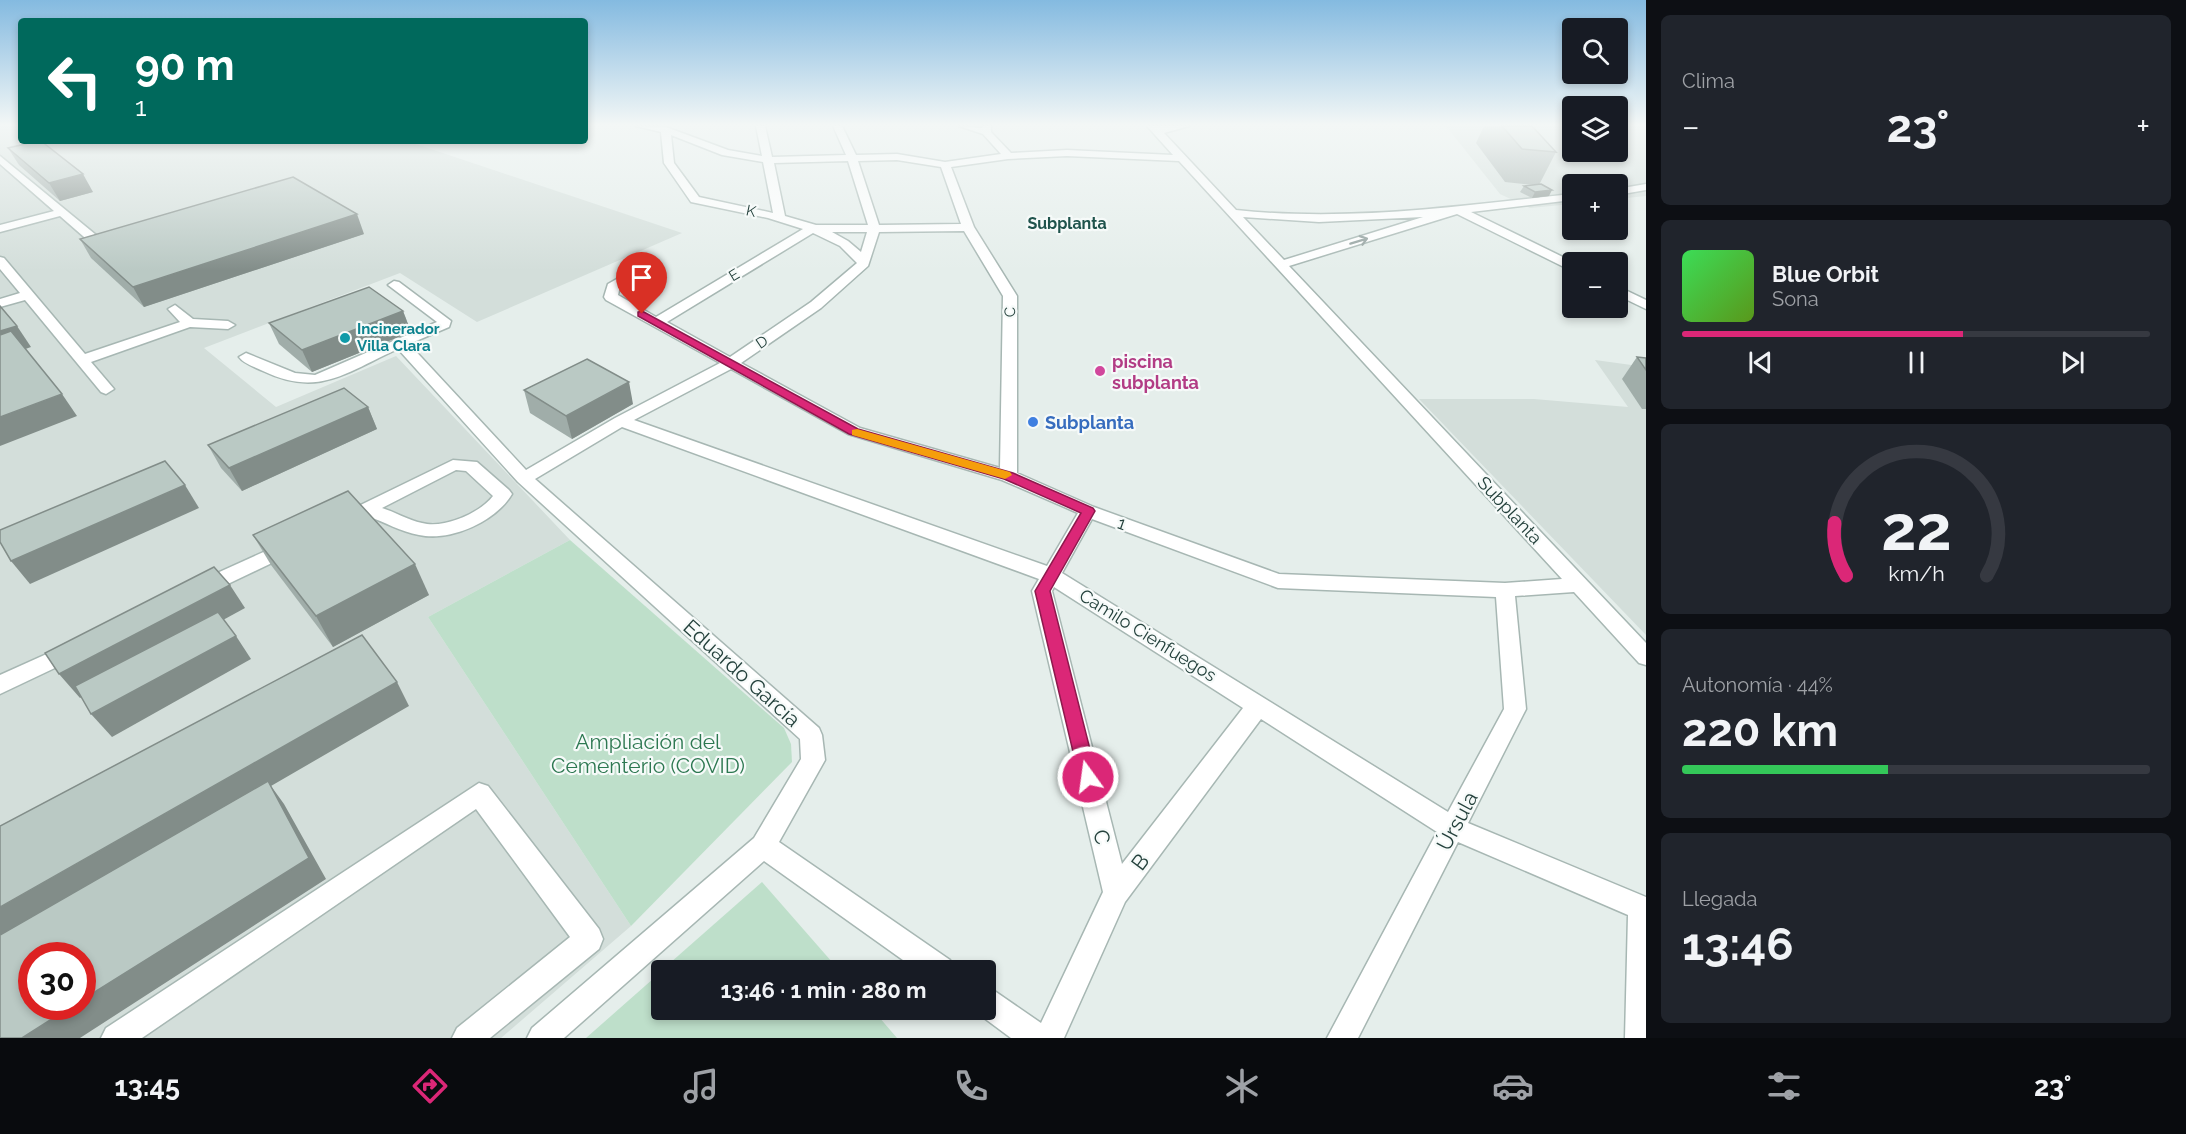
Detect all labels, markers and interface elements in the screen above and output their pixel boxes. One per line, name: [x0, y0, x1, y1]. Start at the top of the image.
map controls: [1562, 18, 1628, 318]
button: search: [1562, 18, 1628, 84]
text: 90 m: [135, 41, 235, 90]
icon: left: [36, 42, 114, 120]
text: Clima: [1682, 69, 1735, 93]
text: 1: [135, 91, 147, 122]
button: layers: [1562, 96, 1628, 162]
text: 23°: [1887, 100, 1949, 153]
text: −: [1682, 107, 1700, 146]
text: +: [2136, 107, 2150, 146]
button: +: [1562, 174, 1628, 240]
street label: K: [744, 201, 758, 221]
district label: Subplanta: [1027, 214, 1107, 233]
one-way arrow: [1349, 235, 1368, 246]
pin: [616, 252, 667, 314]
button: −: [1562, 252, 1628, 318]
icon: arrive: [625, 261, 658, 294]
text: Blue Orbit: [1772, 261, 1879, 287]
street label: E: [725, 265, 743, 285]
text: Sona: [1772, 287, 1819, 311]
street label: C: [1001, 307, 1019, 317]
place label: Incinerador Villa Clara: [357, 320, 440, 355]
marker: Incinerador Villa Clara: [338, 331, 352, 345]
street label: D: [753, 331, 772, 352]
icon: previous: [1744, 346, 1777, 379]
icon: pause: [1900, 346, 1933, 379]
icon: next: [2056, 346, 2089, 379]
place label: piscina subplanta: [1112, 351, 1199, 393]
marker: piscina subplanta: [1093, 364, 1107, 378]
place label: Subplanta: [1045, 412, 1134, 433]
marker: Subplanta: [1026, 415, 1040, 429]
street label: Subplanta: [1473, 472, 1547, 548]
text: 22: [1881, 491, 1951, 565]
street label: 1: [1115, 512, 1129, 534]
text: km/h: [1888, 561, 1944, 586]
street label: Camilo Cienfuegos: [1076, 584, 1221, 686]
street label: Eduardo García: [678, 614, 806, 732]
text: Autonomía · 44%: [1682, 673, 1833, 697]
text: 220 km: [1682, 704, 1838, 757]
park label: Ampliación del Cementerio (COVID): [551, 729, 745, 778]
position arrow: [1056, 745, 1120, 809]
street label: Úrsula: [1431, 787, 1483, 855]
street label: C: [1088, 827, 1116, 847]
street label: B: [1126, 849, 1154, 875]
text: Llegada: [1682, 887, 1757, 911]
text: 13:46: [1682, 918, 1793, 971]
speed limit sign: 30: [18, 942, 96, 1020]
text: 13:46 · 1 min · 280 m: [720, 977, 927, 1003]
icon: directions: [409, 1065, 451, 1107]
icon: music: [680, 1065, 722, 1107]
icon: phone: [950, 1065, 992, 1107]
icon: climate: [1221, 1065, 1263, 1107]
icon: car: [1492, 1065, 1534, 1107]
icon: filters: [1763, 1065, 1805, 1107]
text: 13:45: [114, 1071, 180, 1102]
text: 23°: [2034, 1071, 2071, 1102]

